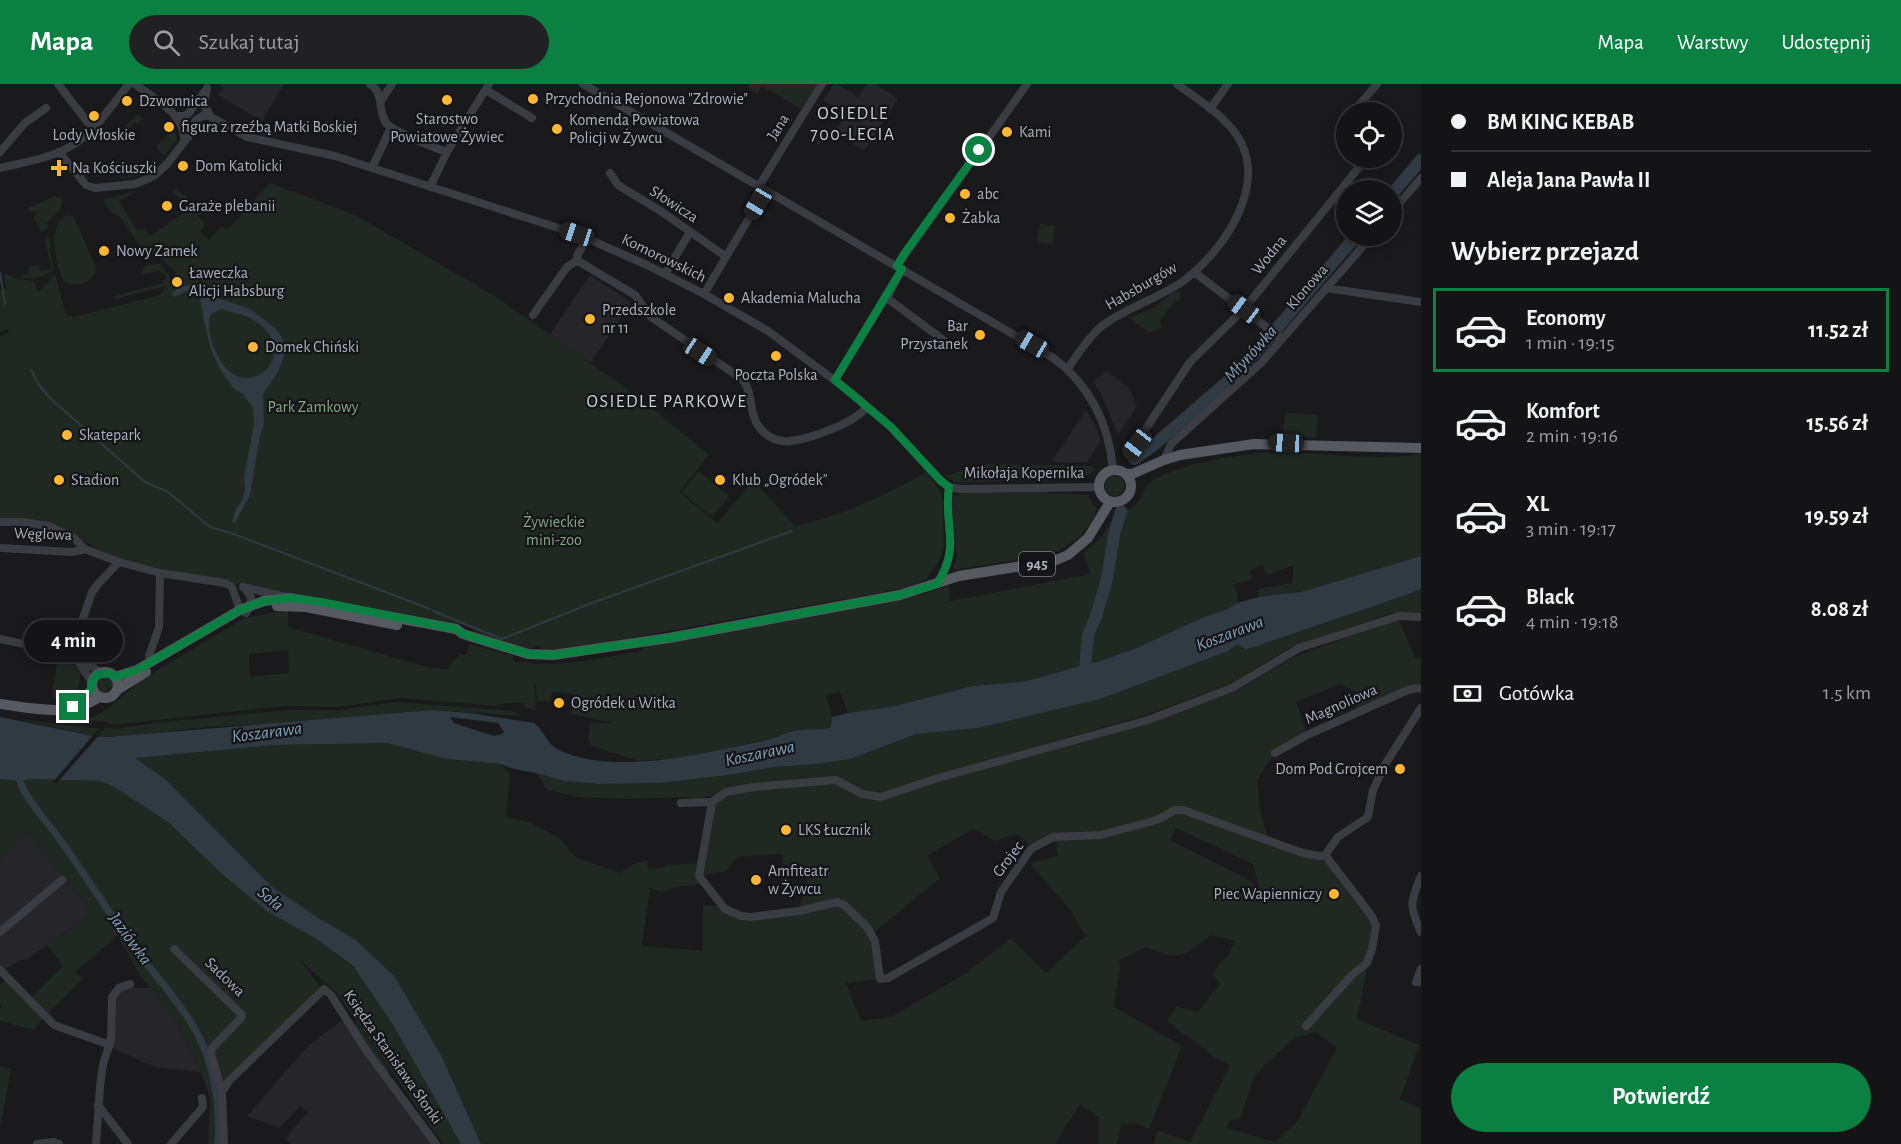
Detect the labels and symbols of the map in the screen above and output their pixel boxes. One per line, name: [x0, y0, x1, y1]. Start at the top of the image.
place label: Przychodnia Rejonowa "Zdrowie": [545, 91, 748, 108]
marker: Przychodnia Rejonowa "Zdrowie": [526, 92, 540, 106]
place label: Dzwonnica: [139, 93, 208, 109]
marker: Starostwo Powiatowe Żywiec: [440, 93, 454, 107]
marker: Dzwonnica: [120, 94, 134, 108]
district label: OSIEDLE 700-LECIA: [810, 105, 896, 144]
marker: Lody Włoskie: [87, 109, 101, 123]
place label: Starostwo Powiatowe Żywiec: [390, 111, 504, 146]
street label: Jana: [764, 111, 792, 143]
place label: Komenda Powiatowa Policji w Żywcu: [569, 112, 700, 147]
place label: figura z rzeźbą Matki Boskiej: [181, 119, 357, 136]
marker: figura z rzeźbą Matki Boskiej: [162, 120, 176, 134]
marker: Komenda Powiatowa Policji w Żywcu: [550, 122, 564, 136]
place label: Kami: [1019, 124, 1052, 140]
marker: Kami: [1000, 125, 1014, 139]
place label: Lody Włoskie: [53, 127, 135, 144]
route start: [965, 136, 992, 163]
place label: Dom Katolicki: [195, 158, 282, 174]
marker: Na Kościuszki: [50, 159, 68, 177]
marker: Dom Katolicki: [176, 159, 190, 173]
place label: Na Kościuszki: [72, 160, 157, 176]
street label: Słowicza: [647, 183, 701, 225]
car: [741, 183, 775, 223]
place label: abc: [977, 186, 999, 202]
marker: abc: [958, 187, 972, 201]
place label: Garaże plebanii: [179, 198, 275, 214]
marker: Garaże plebanii: [160, 199, 174, 213]
place label: Żabka: [962, 208, 1000, 226]
marker: Żabka: [943, 211, 957, 225]
car: [557, 220, 597, 248]
street label: Komorowskich: [619, 231, 709, 285]
street label: Wodna: [1249, 232, 1289, 278]
place label: Nowy Zamek: [116, 243, 198, 260]
marker: Nowy Zamek: [97, 244, 111, 258]
street label: Habsburgów: [1102, 259, 1180, 313]
street label: Klonowa: [1283, 261, 1331, 313]
place label: Ławeczka Alicji Habsburg: [189, 265, 285, 300]
marker: Ławeczka Alicji Habsburg: [170, 275, 184, 289]
place label: Akademia Malucha: [741, 290, 861, 306]
marker: Akademia Malucha: [722, 291, 736, 305]
car: [1224, 291, 1264, 327]
place label: Przedszkole nr 11: [602, 302, 676, 336]
marker: Przedszkole nr 11: [583, 312, 597, 326]
place label: Bar Przystanek: [900, 318, 969, 353]
water label: Młynówka: [1221, 322, 1281, 386]
car: [1012, 327, 1052, 361]
marker: Bar Przystanek: [973, 328, 987, 342]
car: [680, 335, 720, 369]
place label: Domek Chiński: [265, 339, 359, 355]
marker: Domek Chiński: [246, 340, 260, 354]
marker: Poczta Polska: [769, 349, 783, 363]
place label: Poczta Polska: [734, 367, 818, 383]
district label: OSIEDLE PARKOWE: [587, 393, 747, 411]
park label: Park Zamkowy: [267, 399, 359, 416]
car: [1119, 424, 1155, 464]
place label: Skatepark: [79, 427, 142, 443]
marker: Skatepark: [60, 428, 74, 442]
car: [1268, 433, 1304, 453]
street label: Mikołaja Kopernika: [964, 465, 1084, 482]
place label: Stadion: [71, 472, 119, 488]
place label: Klub „Ogródek”: [732, 472, 828, 488]
marker: Stadion: [52, 473, 66, 487]
marker: Klub „Ogródek”: [713, 473, 727, 487]
park label: Żywieckie mini-zoo: [523, 512, 585, 548]
street label: Węglowa: [14, 525, 72, 543]
road number: 945: [1019, 552, 1055, 576]
water label: Koszarawa: [1194, 613, 1266, 655]
callout: 4 min: [23, 620, 122, 662]
street label: Magnoliowa: [1303, 681, 1379, 727]
route end: [59, 693, 86, 720]
place label: Ogródek u Witka: [571, 695, 676, 711]
marker: Ogródek u Witka: [552, 696, 566, 710]
water label: Koszarawa: [231, 720, 303, 746]
water label: Koszarawa: [724, 738, 796, 770]
place label: Dom Pod Grojcem: [1275, 761, 1388, 778]
marker: Dom Pod Grojcem: [1393, 762, 1407, 776]
place label: LKS Łucznik: [798, 822, 871, 838]
marker: LKS Łucznik: [779, 823, 793, 837]
street label: Grojec: [990, 838, 1027, 880]
place label: Amfiteatr w Żywcu: [768, 863, 829, 898]
marker: Amfiteatr w Żywcu: [749, 873, 763, 887]
water label: Soła: [254, 883, 286, 915]
place label: Piec Wapienniczy: [1214, 886, 1322, 903]
marker: Piec Wapienniczy: [1327, 887, 1341, 901]
water label: Jaziówka: [105, 909, 155, 969]
street label: Sadowa: [202, 954, 248, 1000]
street label: Księdza Stanisława Słonki: [341, 987, 445, 1127]

